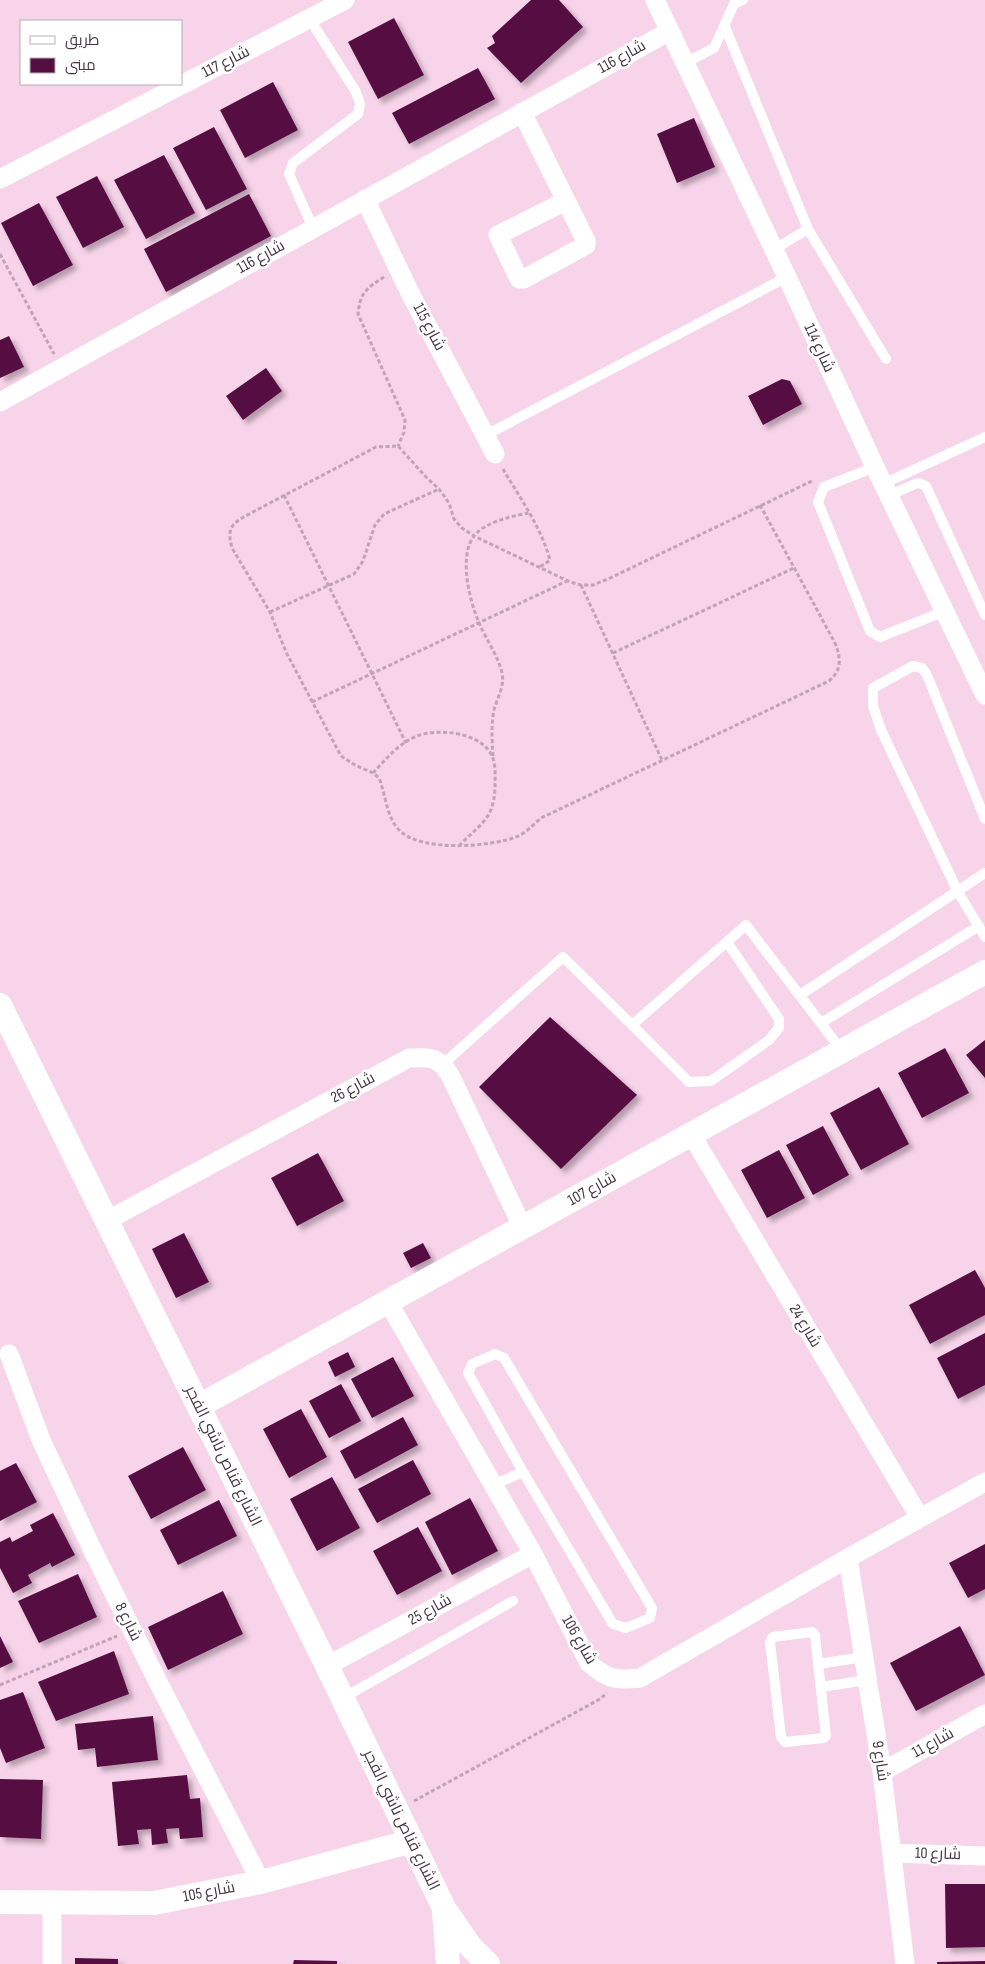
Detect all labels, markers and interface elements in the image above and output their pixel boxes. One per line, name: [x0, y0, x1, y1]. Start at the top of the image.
legend: [20, 20, 182, 85]
text: طريق: [65, 31, 99, 50]
street label: شارع 116: [595, 36, 650, 79]
street label: شارع 117: [199, 42, 254, 83]
text: مبنى: [65, 56, 96, 75]
street label: شارع 116: [234, 236, 289, 279]
street label: شارع 115: [408, 300, 449, 355]
street label: شارع 114: [799, 321, 838, 376]
street label: شارع 26: [328, 1069, 379, 1108]
street label: شارع 107: [564, 1168, 620, 1211]
street label: شارع 24: [784, 1301, 825, 1351]
street label: الشارع قناص ناشي الفجر: [178, 1382, 265, 1530]
street label: شارع 25: [405, 1590, 455, 1630]
street label: شارع 8: [110, 1600, 145, 1645]
street label: شارع 106: [557, 1612, 601, 1668]
street label: شارع 11: [909, 1724, 958, 1763]
street label: شارع 9: [866, 1739, 893, 1783]
street label: الشارع قناص ناشي الفجر: [356, 1746, 443, 1894]
street label: شارع 10: [914, 1844, 961, 1865]
street label: شارع 105: [181, 1878, 237, 1907]

